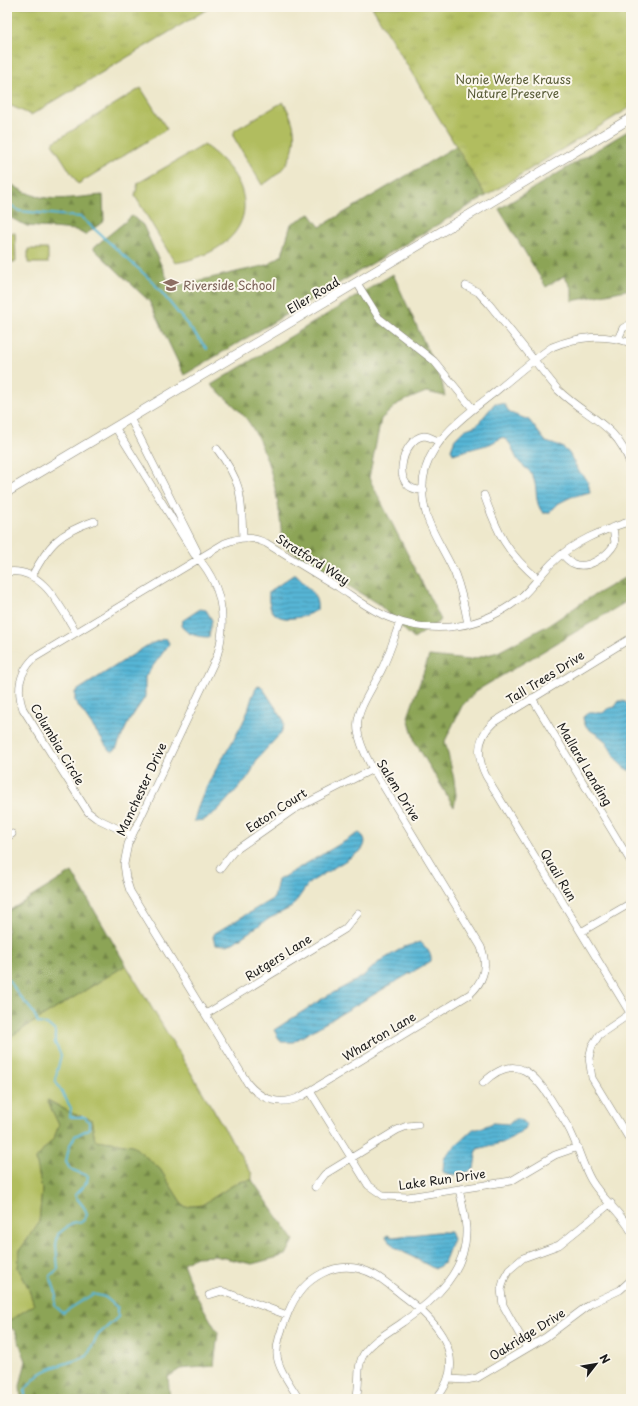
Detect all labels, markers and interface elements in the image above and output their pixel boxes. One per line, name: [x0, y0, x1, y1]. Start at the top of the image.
park label: Nonie Werbe Krauss Nature Preserve: [455, 70, 571, 102]
street label: Eller Road: [283, 272, 343, 318]
school or university icon: Riverside School: [162, 276, 180, 294]
place label: Riverside School: [183, 276, 276, 294]
street label: Stratford Way: [273, 529, 353, 589]
street label: Tall Trees Drive: [502, 646, 588, 708]
street label: Columbia Circle: [26, 700, 90, 788]
street label: Mallard Landing: [553, 719, 617, 809]
street label: Manchester Drive: [111, 739, 171, 839]
street label: Salem Drive: [373, 756, 425, 824]
street label: Eaton Court: [242, 784, 310, 836]
street label: Quail Run: [536, 845, 582, 905]
street label: Rutgers Lane: [241, 929, 315, 985]
street label: Wharton Lane: [339, 1007, 419, 1065]
street label: Lake Run Drive: [397, 1164, 487, 1194]
street label: Oakridge Drive: [486, 1304, 568, 1364]
north arrow: [576, 1344, 616, 1384]
text: N: [595, 1350, 615, 1367]

